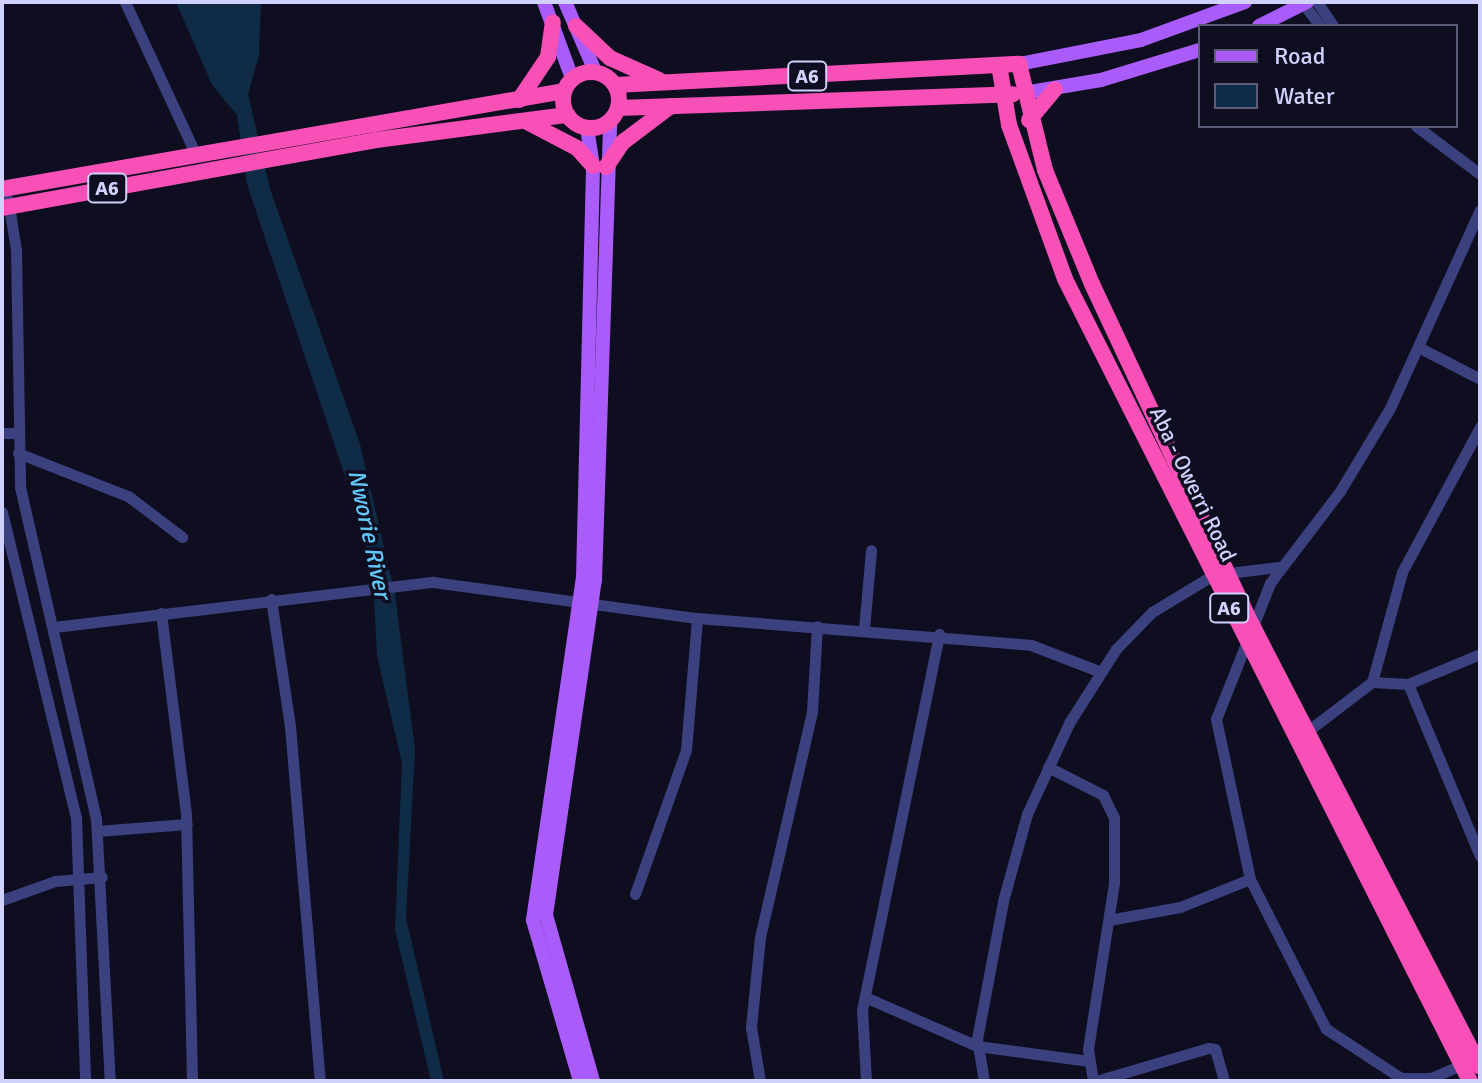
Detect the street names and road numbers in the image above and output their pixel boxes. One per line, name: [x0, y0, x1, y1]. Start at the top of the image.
road number: A6: [787, 60, 827, 92]
road number: A6: [87, 172, 127, 204]
street label: Aba - Owerri Road: [1144, 402, 1242, 566]
road number: A6: [1209, 592, 1249, 624]

